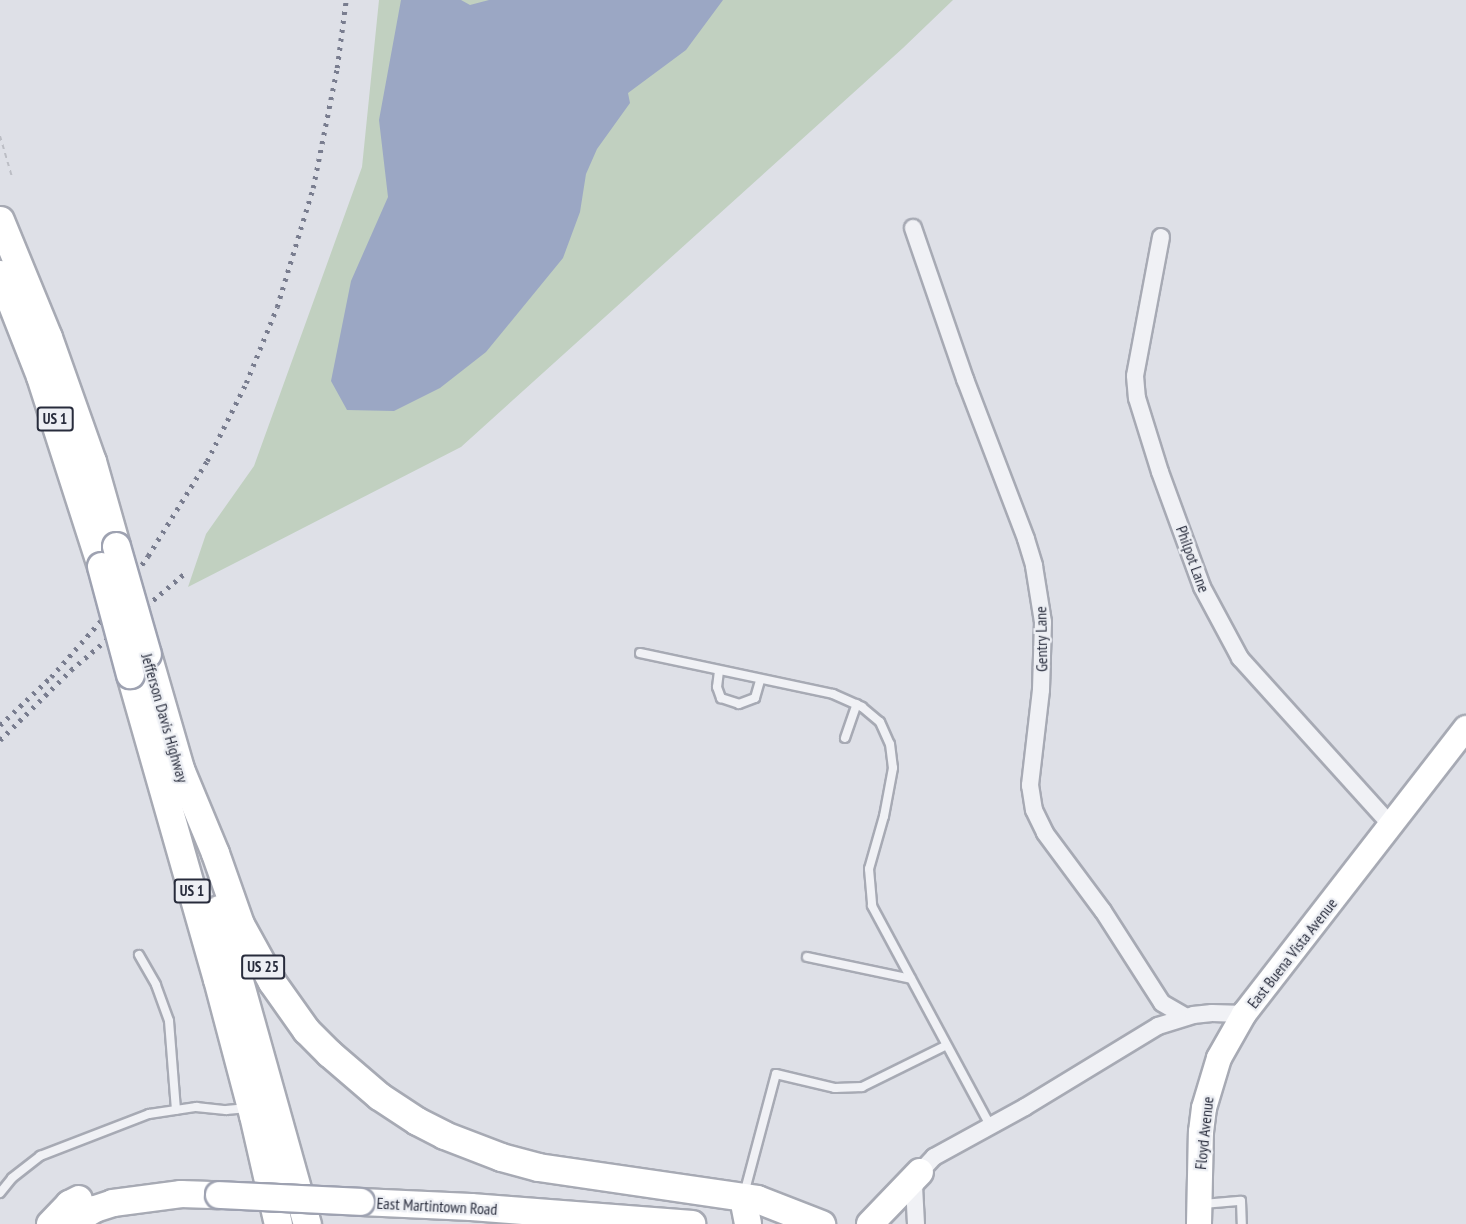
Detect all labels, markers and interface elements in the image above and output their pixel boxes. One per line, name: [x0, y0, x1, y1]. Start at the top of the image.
road number: US 1: [36, 407, 74, 431]
street label: Philpot Lane: [1172, 523, 1214, 595]
street label: Gentry Lane: [1031, 606, 1051, 672]
street label: Jefferson Davis Highway: [137, 651, 193, 785]
road number: US 1: [172, 879, 212, 903]
street label: East Buena Vista Avenue: [1243, 894, 1341, 1012]
road number: US 25: [240, 955, 286, 979]
street label: Floyd Avenue: [1191, 1095, 1217, 1171]
street label: East Martintown Road: [376, 1193, 498, 1219]

